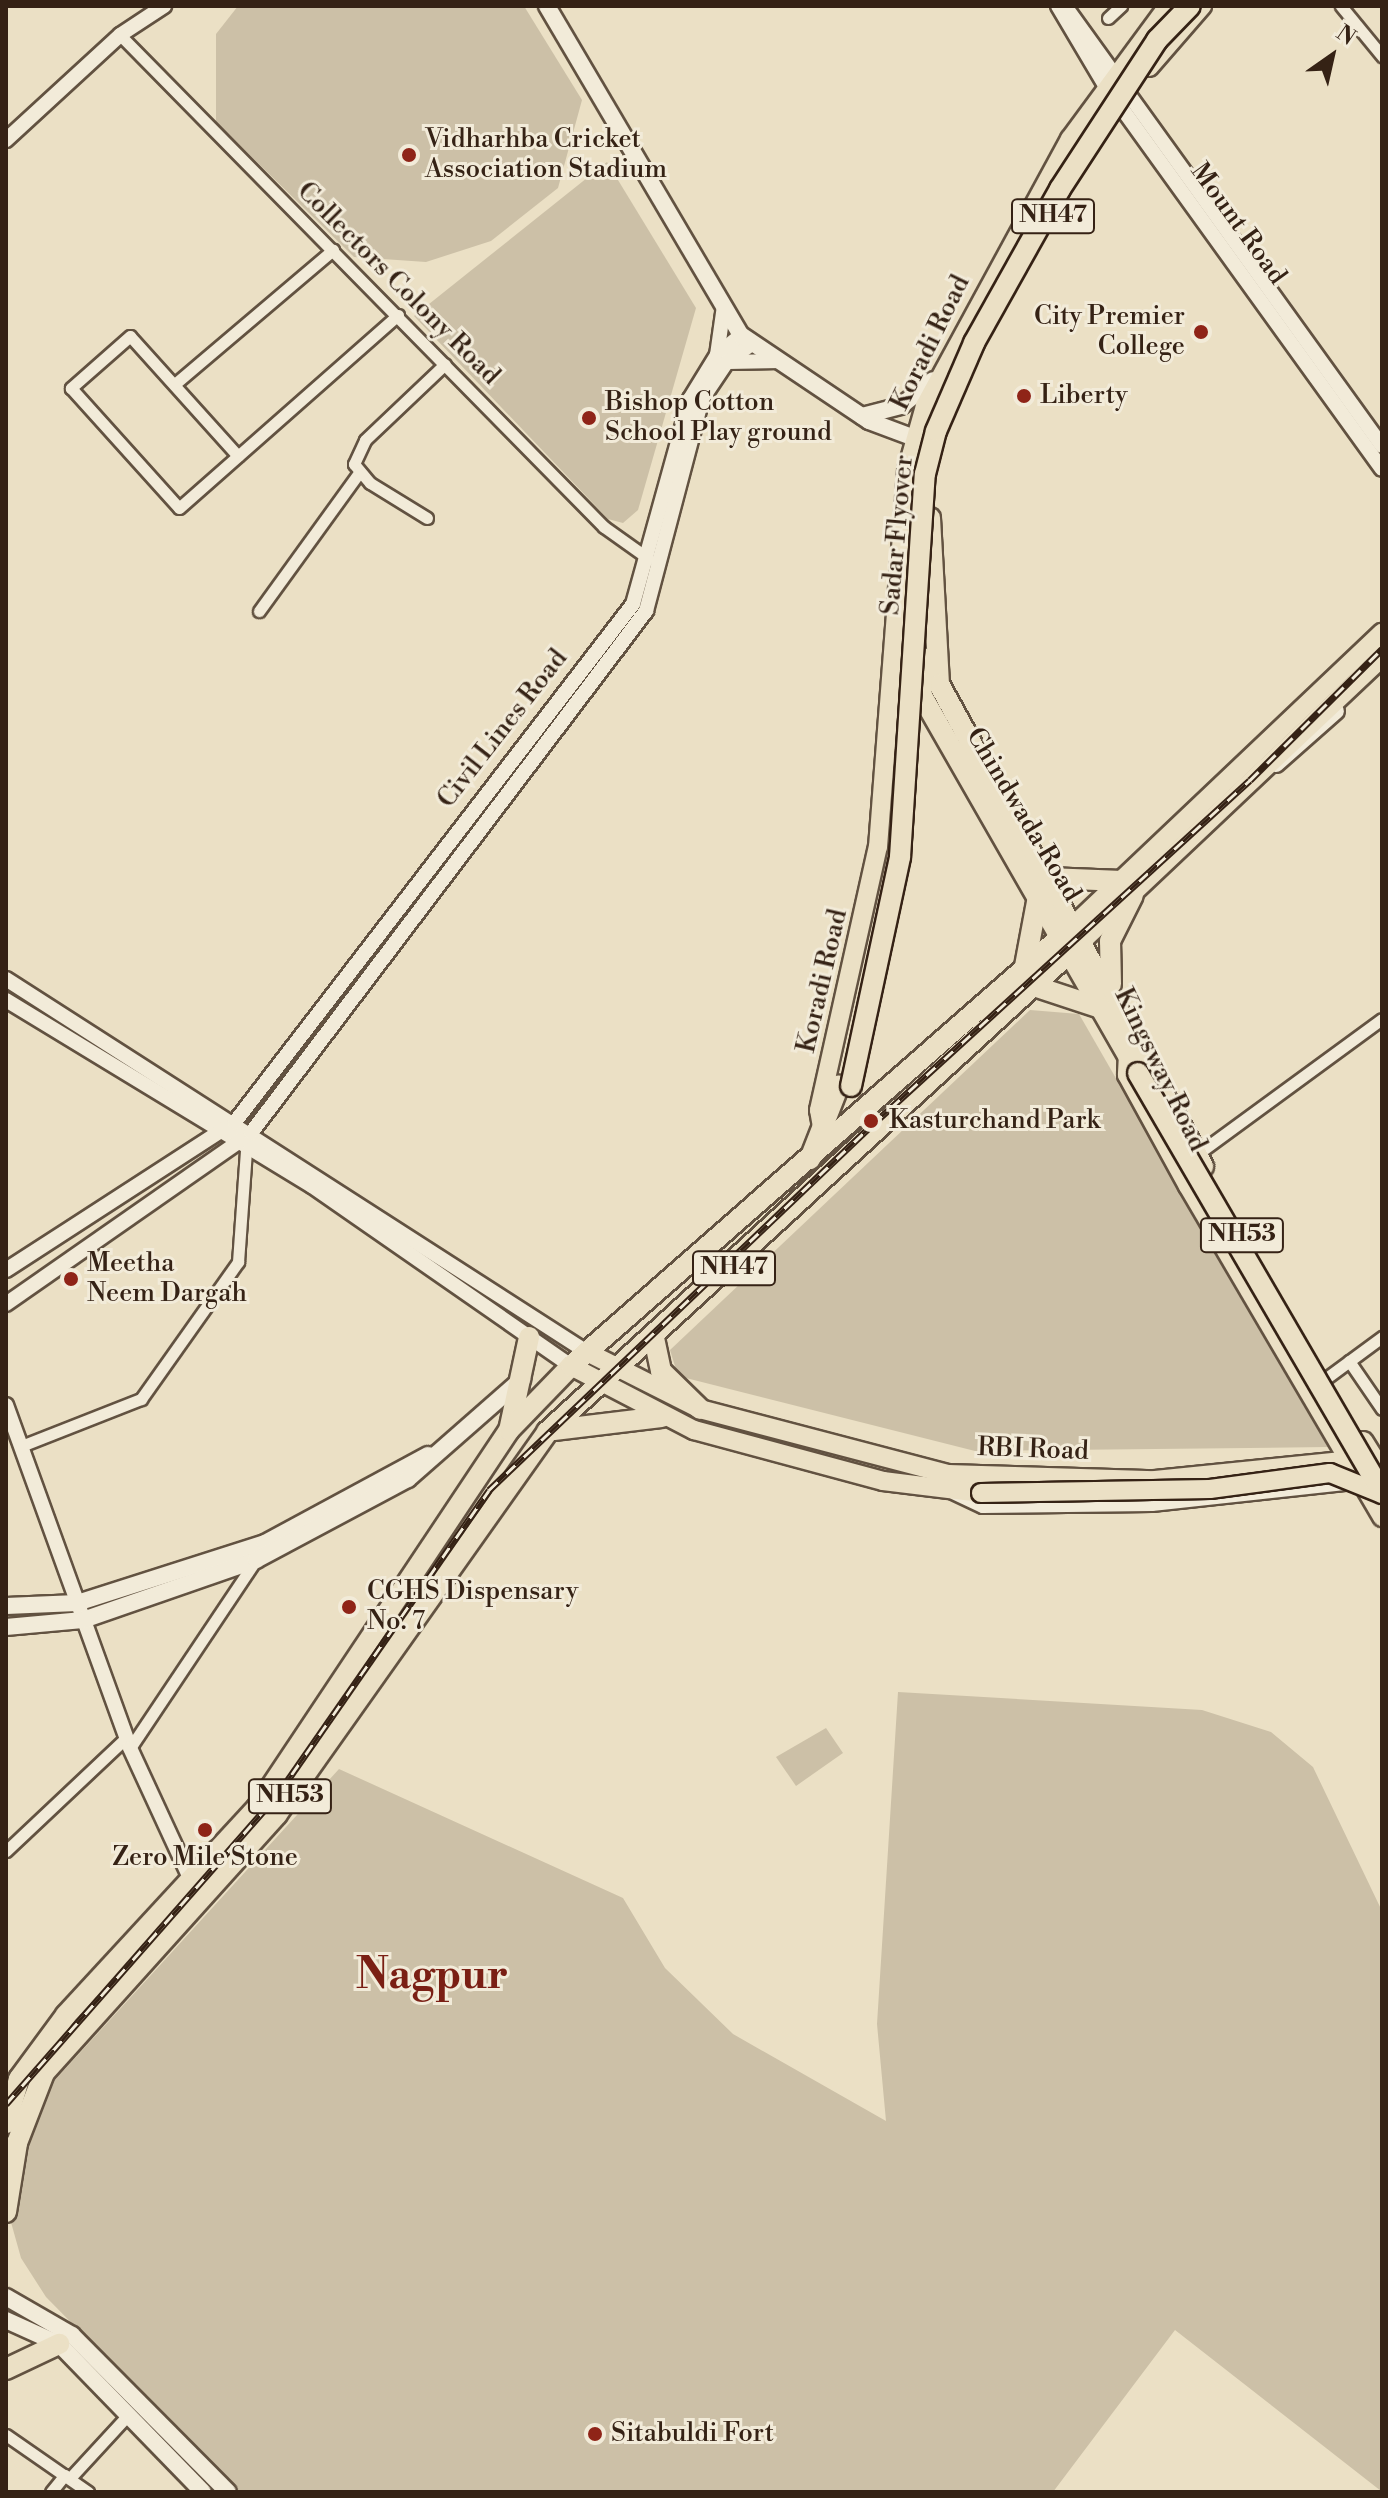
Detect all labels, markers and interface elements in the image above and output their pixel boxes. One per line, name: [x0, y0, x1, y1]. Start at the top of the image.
north arrow: [1292, 16, 1372, 96]
text: N: [1331, 20, 1360, 52]
place label: Vidharhba Cricket Association Stadium: [425, 124, 667, 186]
marker: Vidharhba Cricket Association Stadium: [400, 146, 418, 164]
street label: Mount Road: [1183, 157, 1293, 291]
street label: Collectors Colony Road: [290, 176, 506, 392]
road number: NH47: [1011, 196, 1095, 236]
street label: Koradi Road: [885, 270, 977, 416]
place label: City Premier College: [1034, 301, 1185, 362]
marker: City Premier College: [1192, 323, 1210, 341]
place label: Liberty: [1040, 380, 1128, 412]
place label: Bishop Cotton School Play ground: [605, 387, 832, 448]
marker: Liberty: [1015, 387, 1033, 405]
marker: Bishop Cotton School Play ground: [580, 409, 598, 427]
street label: Sadar Flyover: [875, 454, 921, 616]
street label: Civil Lines Road: [431, 644, 575, 814]
street label: Chindwada Road: [959, 722, 1087, 908]
street label: Koradi Road: [791, 906, 855, 1056]
street label: Kingsway Road: [1107, 983, 1213, 1157]
place label: Kasturchand Park: [889, 1105, 1100, 1137]
marker: Kasturchand Park: [860, 1110, 882, 1132]
road number: NH53: [1198, 1215, 1286, 1255]
place label: Meetha Neem Dargah: [87, 1248, 247, 1310]
road number: NH47: [692, 1248, 776, 1288]
marker: Meetha Neem Dargah: [62, 1270, 80, 1288]
street label: RBI Road: [977, 1432, 1089, 1468]
place label: CGHS Dispensary No. 7: [367, 1576, 578, 1638]
marker: CGHS Dispensary No. 7: [338, 1596, 360, 1618]
road number: NH53: [246, 1776, 334, 1816]
marker: Zero Mile Stone: [196, 1821, 214, 1839]
place label: Zero Mile Stone: [112, 1842, 298, 1874]
district label: Nagpur: [356, 1951, 508, 2001]
place label: Sitabuldi Fort: [611, 2418, 774, 2450]
marker: Sitabuldi Fort: [586, 2425, 604, 2443]

